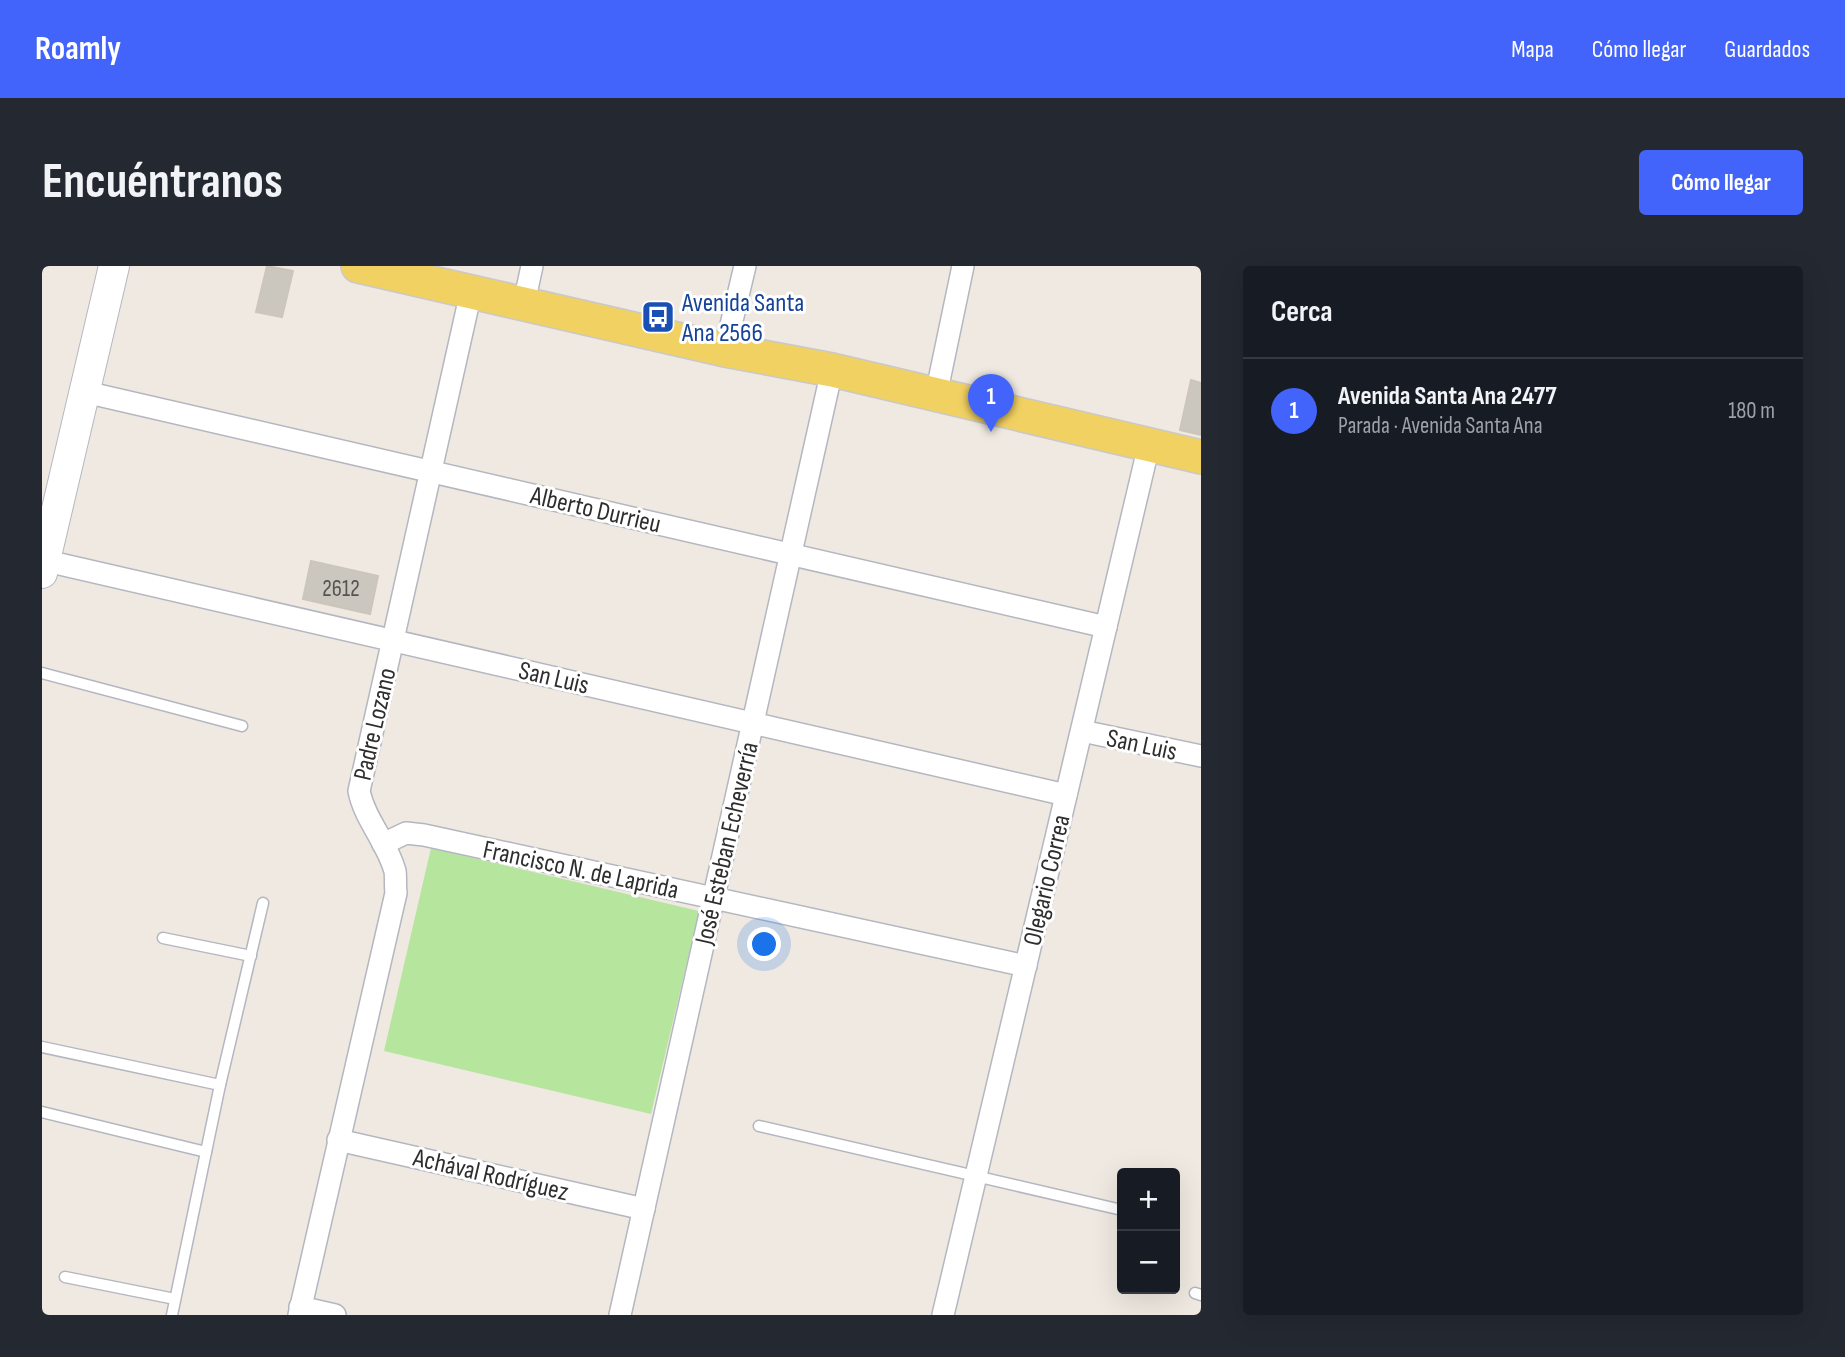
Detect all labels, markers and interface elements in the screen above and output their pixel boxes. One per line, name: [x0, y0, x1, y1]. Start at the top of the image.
text: Roamly: [35, 29, 121, 69]
text: Mapa: [1511, 35, 1554, 64]
text: Cómo llegar: [1592, 35, 1686, 64]
text: Guardados: [1724, 35, 1810, 64]
button: Cómo llegar: [1639, 150, 1803, 215]
text: Encuéntranos: [42, 153, 283, 212]
place label: Avenida Santa Ana 2566: [681, 288, 804, 349]
text: Cerca: [1271, 294, 1333, 330]
bus stop icon: Avenida Santa Ana 2566: [639, 298, 677, 336]
pin: 1: [968, 374, 1014, 432]
text: Avenida Santa Ana 2477: [1338, 381, 1557, 412]
text: 1: [1289, 397, 1299, 425]
text: 180 m: [1728, 397, 1775, 425]
text: Parada · Avenida Santa Ana: [1338, 412, 1543, 440]
street label: Alberto Durrieu: [527, 480, 664, 540]
house number: 2612: [322, 575, 360, 603]
street label: San Luis: [516, 655, 592, 702]
street label: Padre Lozano: [348, 665, 403, 784]
street label: San Luis: [1104, 723, 1180, 768]
street label: José Esteban Echeverría: [689, 739, 766, 949]
street label: Olegario Correa: [1017, 812, 1078, 949]
street label: Francisco N. de Laprida: [480, 835, 681, 906]
your location: [747, 927, 781, 961]
street label: Achával Rodríguez: [409, 1142, 571, 1208]
map controls: [1117, 1168, 1180, 1294]
button: +: [1117, 1168, 1180, 1231]
button: −: [1117, 1231, 1180, 1294]

